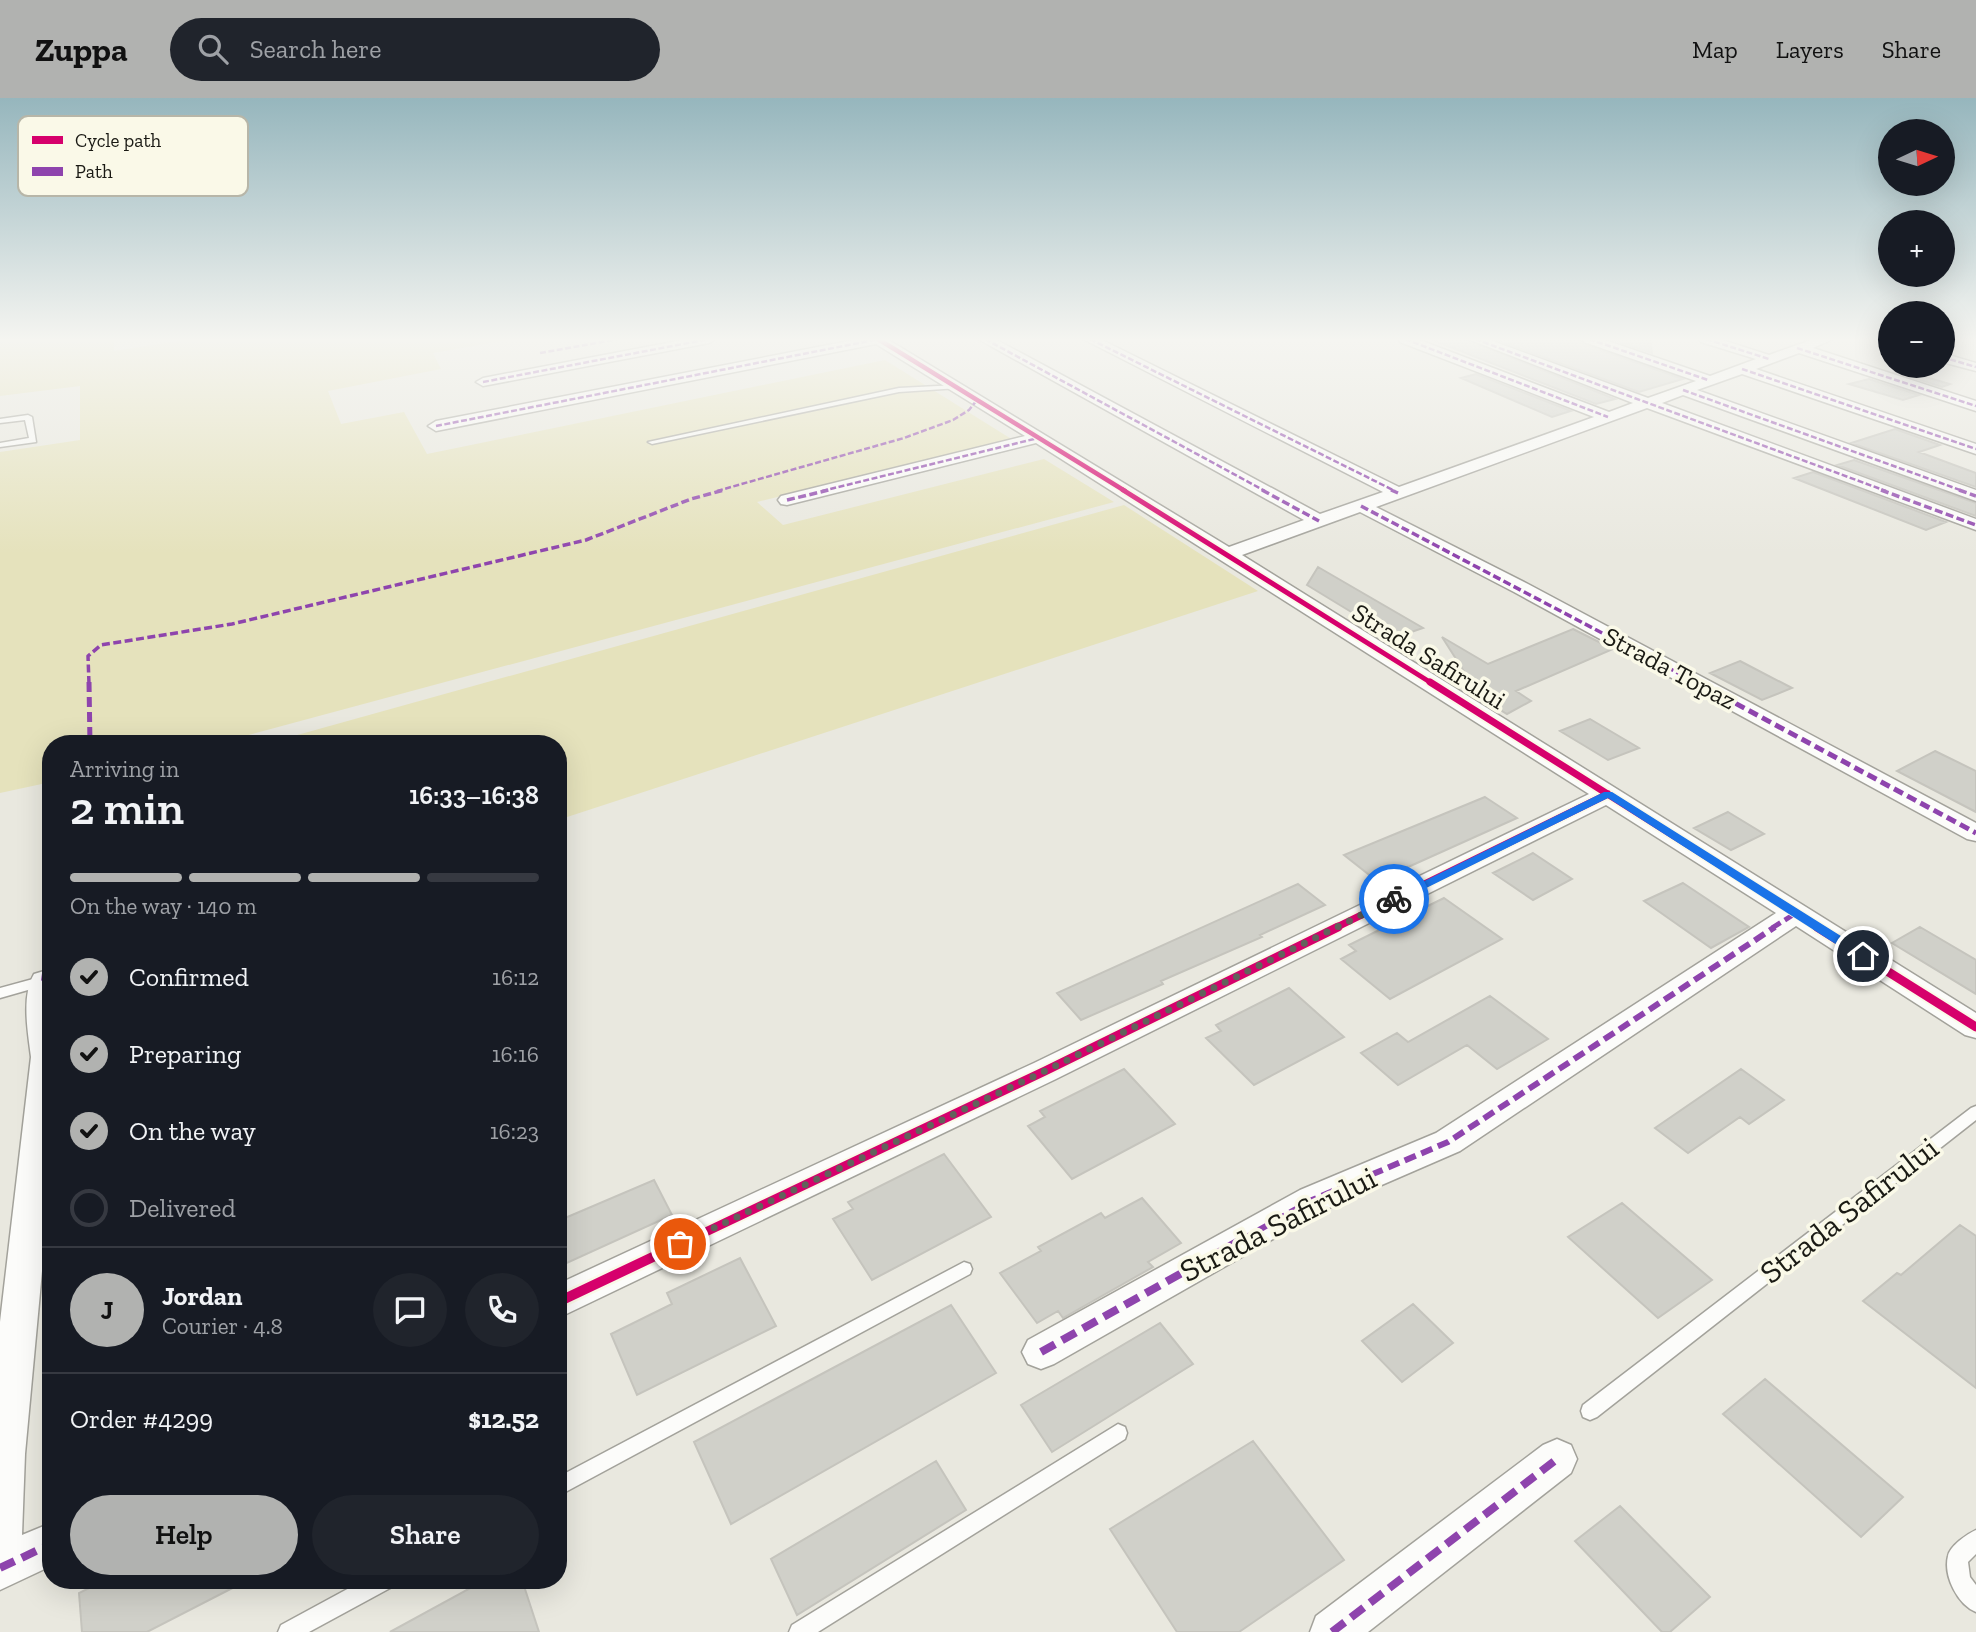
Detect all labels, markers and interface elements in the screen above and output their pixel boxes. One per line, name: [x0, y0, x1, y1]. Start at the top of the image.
search box: [170, 18, 660, 81]
text: Zuppa: [35, 30, 128, 69]
icon: search: [194, 30, 232, 68]
text: Search here: [250, 33, 381, 65]
text: Map: [1692, 35, 1738, 64]
text: Layers: [1776, 35, 1844, 64]
text: Share: [1882, 35, 1941, 64]
legend: [18, 116, 248, 196]
north arrow: [1878, 119, 1955, 196]
map controls: [1878, 119, 1955, 378]
text: Cycle path: [75, 129, 161, 152]
text: Path: [75, 160, 113, 183]
button: +: [1878, 210, 1955, 287]
button: −: [1878, 301, 1955, 378]
street label: Strada Safirului: [1346, 596, 1512, 716]
street label: Strada Topaz: [1598, 620, 1742, 716]
text: Arriving in: [70, 755, 179, 783]
text: 16:33–16:38: [409, 779, 539, 811]
text: 2 min: [70, 781, 184, 836]
courier: [1359, 864, 1429, 934]
icon: bike: [1375, 880, 1413, 918]
text: On the way · 140 m: [70, 892, 257, 920]
pin: [1833, 926, 1893, 986]
icon: home: [1844, 937, 1882, 975]
icon: check: [70, 958, 108, 996]
text: Confirmed: [129, 961, 249, 993]
text: 16:12: [492, 963, 539, 991]
icon: check: [70, 1035, 108, 1073]
text: Preparing: [129, 1038, 241, 1070]
text: 16:16: [492, 1040, 539, 1068]
icon: check: [70, 1112, 108, 1150]
text: On the way: [129, 1115, 256, 1147]
text: 16:23: [490, 1117, 539, 1145]
street label: Strada Safirului: [1752, 1129, 1946, 1291]
street label: Strada Safirului: [1173, 1158, 1383, 1290]
text: Delivered: [129, 1192, 236, 1224]
pin: [650, 1214, 710, 1274]
icon: bag: [661, 1225, 699, 1263]
button: chat: [373, 1273, 447, 1347]
button: phone: [465, 1273, 539, 1347]
text: Jordan: [162, 1280, 242, 1312]
text: J: [101, 1294, 113, 1326]
text: Courier · 4.8: [162, 1312, 283, 1340]
text: Order #4299: [70, 1403, 213, 1435]
text: $12.52: [468, 1403, 539, 1435]
button: Help: [70, 1495, 298, 1575]
button: Share: [312, 1495, 539, 1575]

